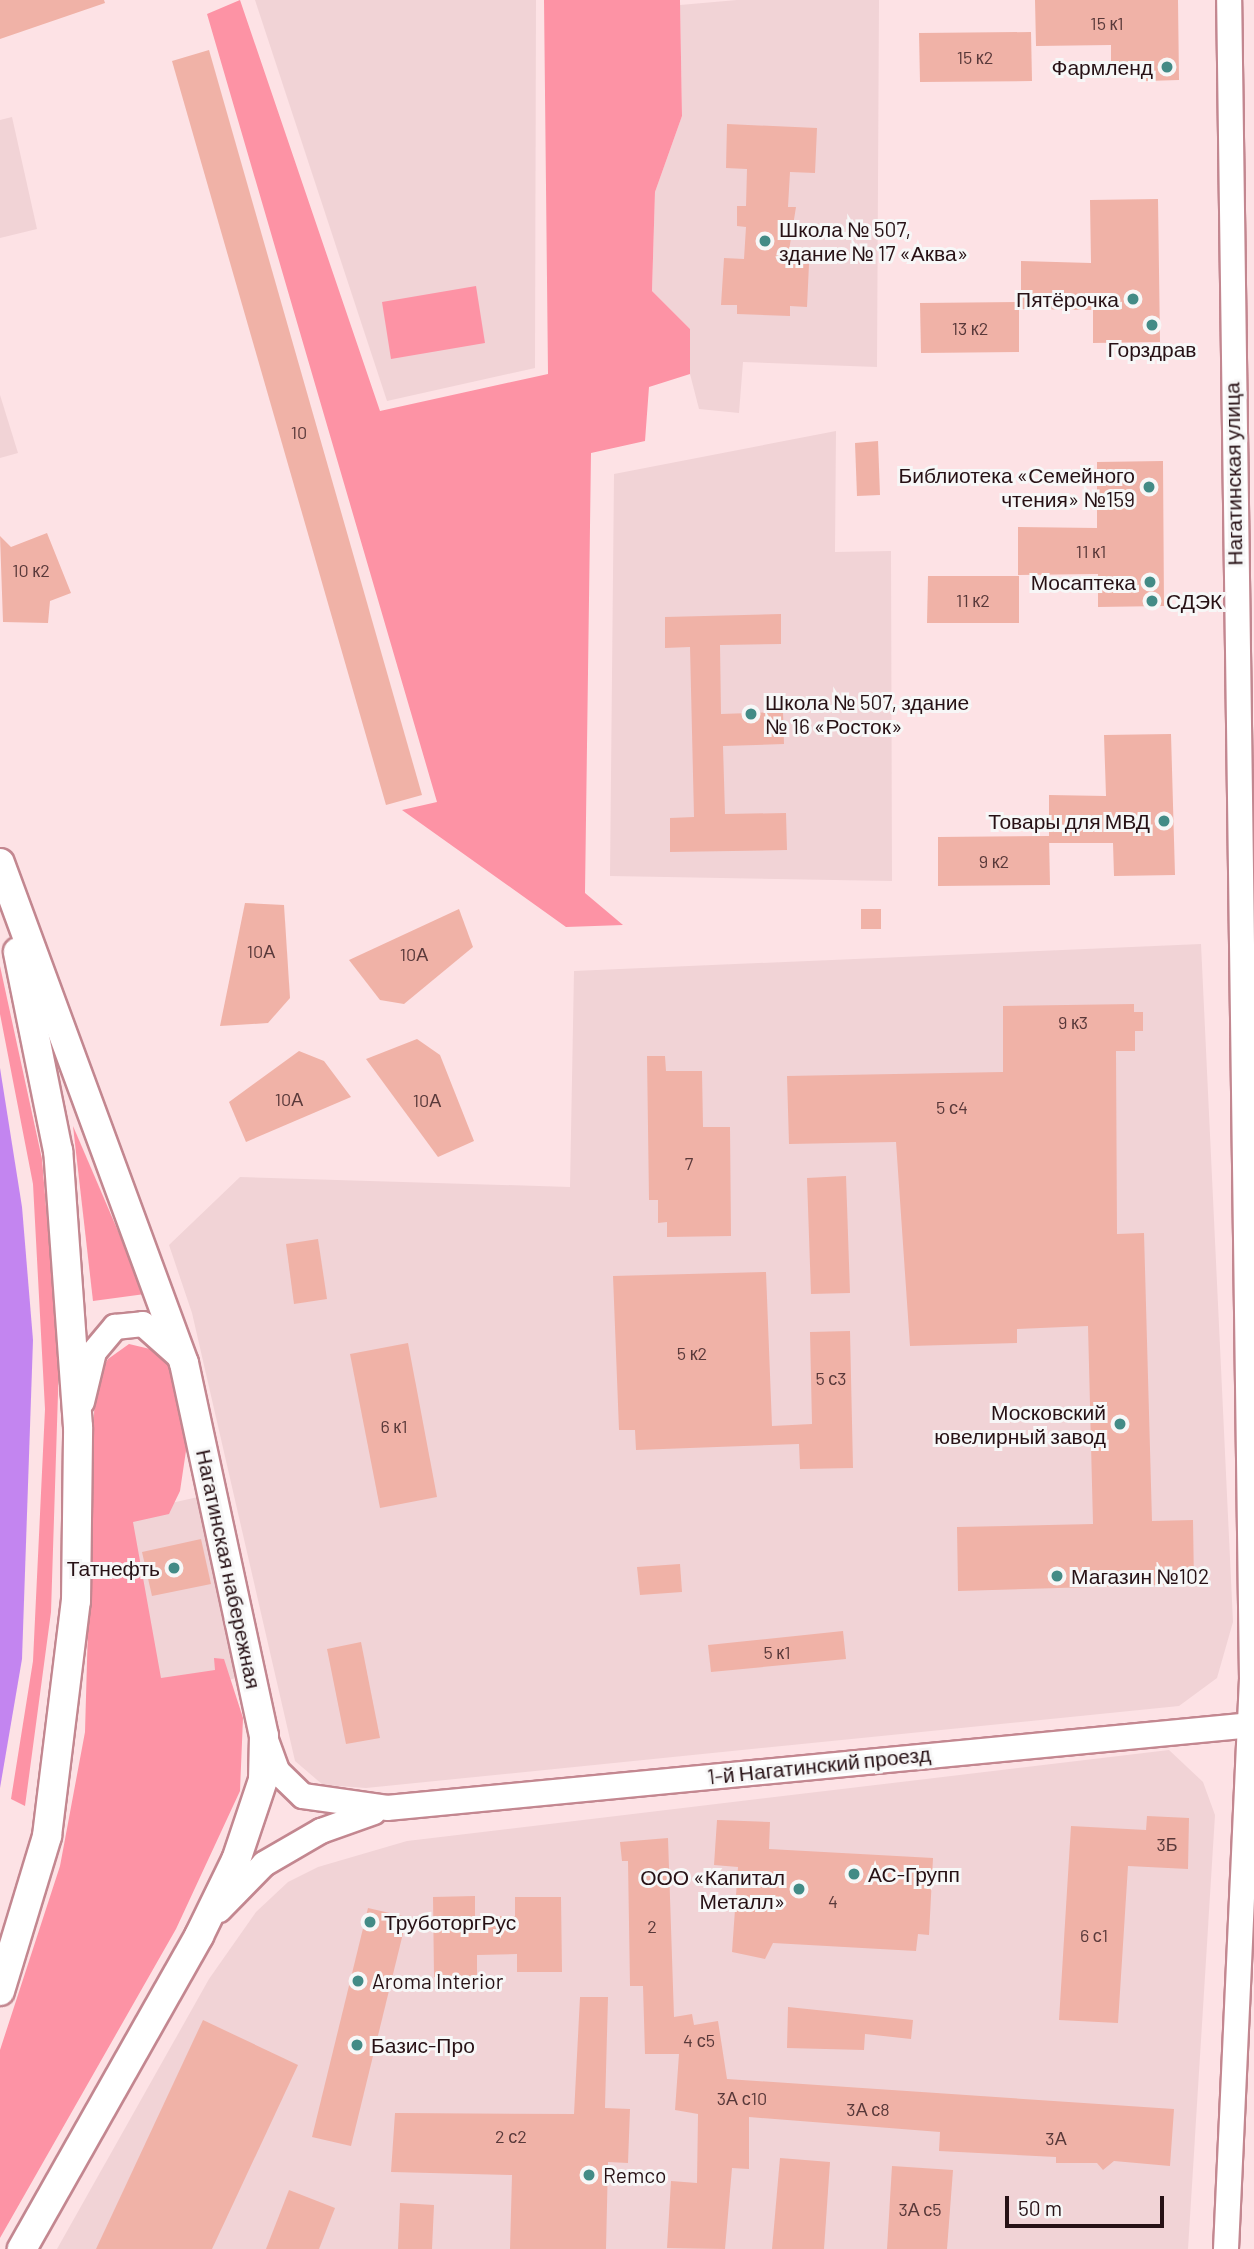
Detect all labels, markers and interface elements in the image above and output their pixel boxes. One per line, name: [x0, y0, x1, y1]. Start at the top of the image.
house number: 15 к1: [1090, 12, 1124, 34]
house number: 15 к2: [957, 46, 993, 68]
place label: Фармленд: [1051, 54, 1153, 80]
marker: Фармленд: [1159, 59, 1175, 75]
place label: Школа № 507, здание № 17 «Аква»: [779, 216, 968, 266]
marker: Школа № 507, здание № 17 «Аква»: [757, 233, 773, 249]
place label: Пятёрочка: [1016, 286, 1119, 312]
marker: Пятёрочка: [1125, 291, 1141, 307]
house number: 13 к2: [952, 317, 988, 339]
marker: Горздрав: [1144, 317, 1160, 333]
place label: Горздрав: [1107, 336, 1197, 362]
street label: Нагатинская улица: [1219, 382, 1247, 566]
house number: 10: [291, 421, 307, 443]
place label: Библиотека «Семейного чтения» №159: [898, 462, 1135, 512]
marker: Библиотека «Семейного чтения» №159: [1141, 479, 1157, 495]
house number: 11 к1: [1076, 540, 1106, 562]
house number: 10 к2: [12, 559, 50, 581]
place label: Мосаптека: [1031, 569, 1136, 595]
marker: Мосаптека: [1142, 574, 1158, 590]
place label: СДЭК: [1166, 588, 1222, 614]
house number: 11 к2: [956, 589, 990, 611]
marker: СДЭК: [1144, 593, 1160, 609]
place label: Школа № 507, здание № 16 «Росток»: [765, 689, 969, 739]
marker: Школа № 507, здание № 16 «Росток»: [743, 706, 759, 722]
place label: Товары для МВД: [988, 808, 1150, 834]
marker: Товары для МВД: [1156, 813, 1172, 829]
house number: 9 к2: [979, 850, 1009, 872]
house number: 10А: [247, 940, 275, 962]
house number: 10А: [400, 943, 428, 965]
house number: 9 к3: [1058, 1011, 1088, 1033]
house number: 10А: [275, 1088, 303, 1110]
house number: 10А: [413, 1089, 441, 1111]
house number: 5 с4: [936, 1096, 968, 1118]
house number: 7: [685, 1152, 693, 1174]
house number: 5 к2: [677, 1342, 707, 1364]
house number: 5 с3: [815, 1367, 847, 1389]
place label: Московский ювелирный завод: [934, 1399, 1106, 1449]
house number: 6 к1: [380, 1415, 408, 1437]
marker: Московский ювелирный завод: [1112, 1416, 1128, 1432]
street label: Нагатинская набережная: [191, 1447, 267, 1691]
place label: Татнефть: [67, 1555, 160, 1581]
marker: Татнефть: [166, 1560, 182, 1576]
place label: Магазин №102: [1071, 1563, 1209, 1589]
marker: Магазин №102: [1049, 1568, 1065, 1584]
house number: 5 к1: [763, 1641, 791, 1663]
street label: 1-й Нагатинский проезд: [706, 1741, 932, 1789]
house number: 3Б: [1156, 1833, 1178, 1855]
place label: АС-Групп: [868, 1861, 960, 1887]
place label: ООО «Капитал Металл»: [640, 1864, 785, 1914]
marker: АС-Групп: [846, 1866, 862, 1882]
marker: ООО «Капитал Металл»: [791, 1881, 807, 1897]
house number: 4: [828, 1890, 838, 1912]
place label: ТруботоргРус: [384, 1909, 516, 1935]
marker: ТруботоргРус: [362, 1914, 378, 1930]
house number: 2: [647, 1915, 657, 1937]
house number: 6 с1: [1080, 1924, 1108, 1946]
place label: Aroma Interior: [372, 1968, 503, 1994]
marker: Aroma Interior: [350, 1973, 366, 1989]
house number: 4 с5: [683, 2029, 715, 2051]
place label: Базис-Про: [371, 2032, 475, 2058]
marker: Базис-Про: [349, 2037, 365, 2053]
house number: 3А с10: [717, 2087, 767, 2109]
house number: 3А с8: [846, 2098, 890, 2120]
house number: 2 с2: [495, 2125, 527, 2147]
house number: 3А: [1045, 2127, 1067, 2149]
place label: Remco: [603, 2162, 667, 2188]
marker: Remco: [581, 2167, 597, 2183]
scale bar: [1009, 2182, 1168, 2226]
text: 50 m: [1018, 2195, 1062, 2220]
house number: 3А с5: [898, 2198, 942, 2220]

